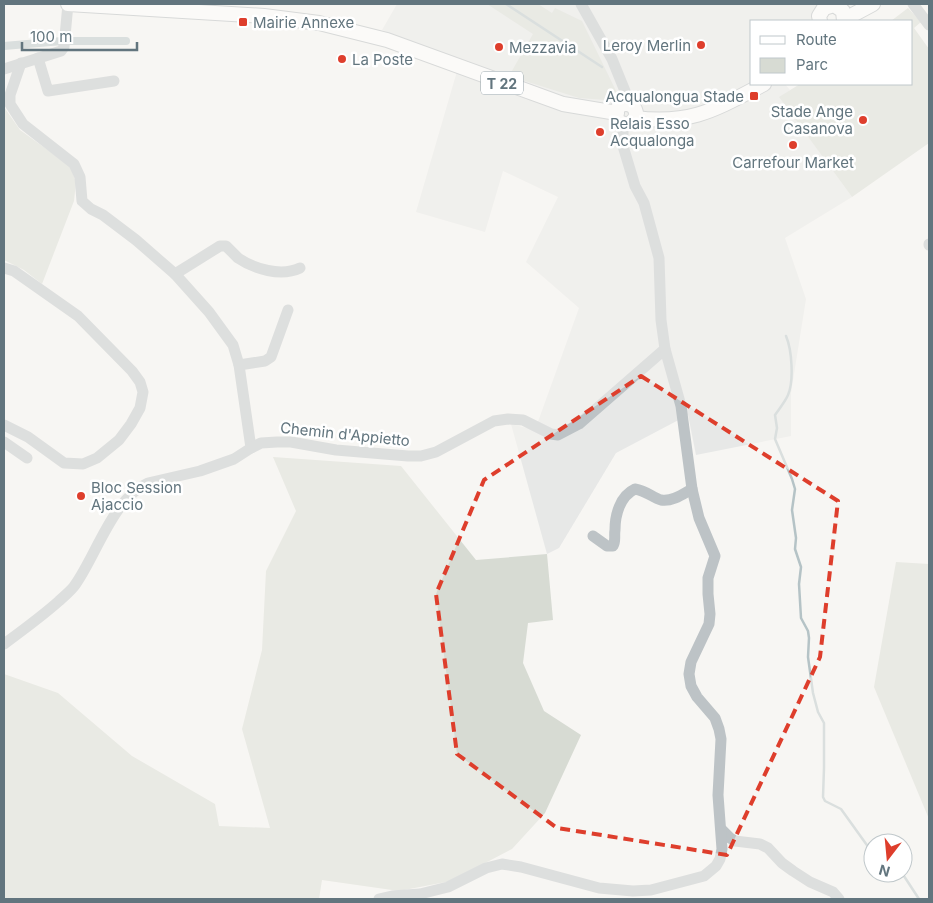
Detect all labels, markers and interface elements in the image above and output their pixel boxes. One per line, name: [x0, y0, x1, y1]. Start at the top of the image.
place label: Mairie Annexe: [253, 13, 354, 32]
marker: Mairie Annexe: [237, 16, 249, 28]
scale bar: [22, 20, 138, 52]
legend: [750, 20, 913, 85]
text: 100 m: [30, 27, 72, 46]
text: Route: [796, 30, 837, 49]
place label: Leroy Merlin: [603, 36, 691, 55]
place label: Mezzavia: [509, 38, 576, 57]
marker: Leroy Merlin: [695, 39, 707, 51]
marker: Mezzavia: [493, 41, 505, 53]
place label: La Poste: [352, 50, 413, 69]
marker: La Poste: [336, 53, 348, 65]
text: Parc: [796, 55, 828, 74]
road number: T 22: [481, 72, 523, 95]
place label: Acqualongua Stade: [605, 87, 744, 106]
marker: Acqualongua Stade: [748, 90, 760, 102]
place label: Stade Ange Casanova: [771, 102, 853, 138]
place label: Relais Esso Acqualonga: [610, 114, 695, 150]
marker: Stade Ange Casanova: [857, 114, 869, 126]
marker: Relais Esso Acqualonga: [594, 126, 606, 138]
marker: Carrefour Market: [787, 139, 799, 151]
place label: Carrefour Market: [732, 153, 854, 172]
street label: Chemin d'Appietto: [279, 418, 411, 450]
place label: Bloc Session Ajaccio: [91, 478, 182, 514]
marker: Bloc Session Ajaccio: [75, 490, 87, 502]
north arrow: [863, 833, 913, 883]
text: N: [877, 861, 892, 881]

